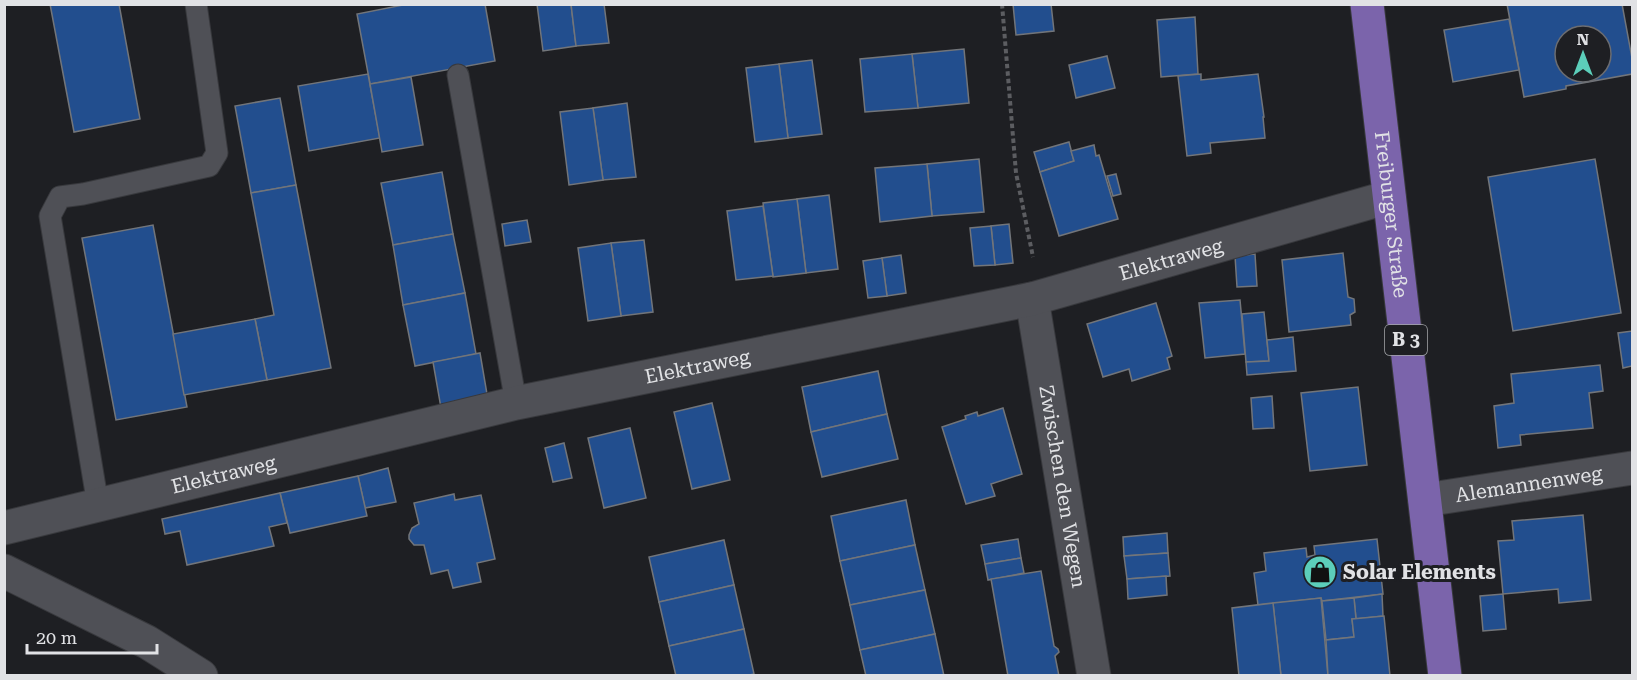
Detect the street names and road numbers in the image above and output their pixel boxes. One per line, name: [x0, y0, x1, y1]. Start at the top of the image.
street label: Freiburger Straße: [1370, 130, 1413, 299]
street label: Elektraweg: [1116, 233, 1226, 285]
road number: B 3: [1385, 325, 1427, 355]
street label: Elektraweg: [643, 344, 753, 389]
street label: Zwischen den Wegen: [1034, 383, 1091, 590]
street label: Elektraweg: [169, 450, 279, 499]
street label: Alemannenweg: [1454, 461, 1605, 507]

